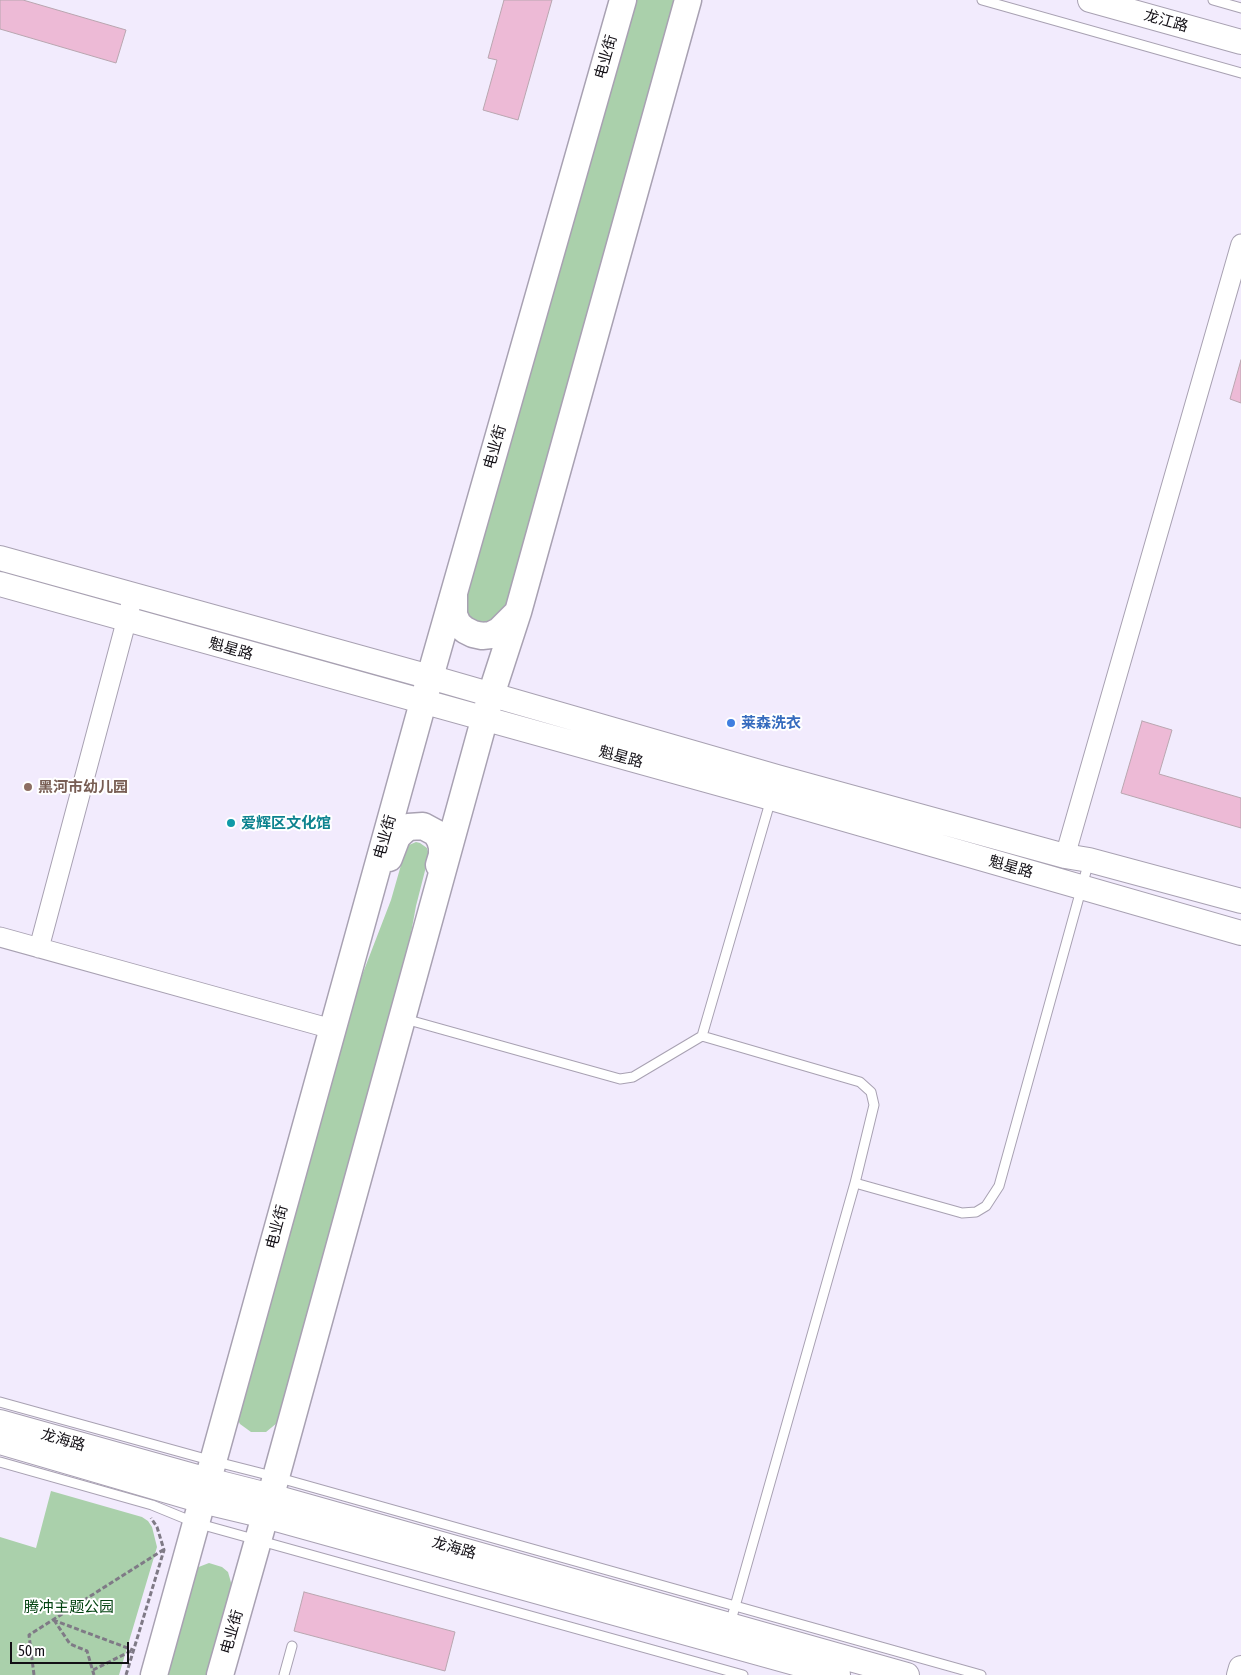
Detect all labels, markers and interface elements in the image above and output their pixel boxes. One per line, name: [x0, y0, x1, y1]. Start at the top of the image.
street label: 龙江路: [1142, 6, 1190, 36]
street label: 电业街: [591, 33, 621, 81]
street label: 电业街: [480, 423, 510, 471]
street label: 魁星路: [207, 634, 255, 664]
place label: 莱森洗衣: [741, 714, 801, 732]
marker: 莱森洗衣: [725, 717, 737, 729]
street label: 魁星路: [597, 742, 645, 772]
place label: 黑河市幼儿园: [38, 778, 128, 796]
marker: 黑河市幼儿园: [22, 781, 34, 793]
street label: 电业街: [370, 813, 400, 861]
place label: 爱辉区文化馆: [241, 814, 331, 832]
marker: 爱辉区文化馆: [225, 817, 237, 829]
street label: 魁星路: [987, 852, 1035, 882]
street label: 电业街: [262, 1203, 292, 1251]
street label: 龙海路: [39, 1425, 87, 1455]
street label: 龙海路: [430, 1533, 478, 1563]
park label: 腾冲主题公园: [24, 1598, 114, 1616]
street label: 电业街: [217, 1608, 247, 1656]
scale bar: [12, 1632, 131, 1664]
text: 50 m: [18, 1642, 45, 1659]

